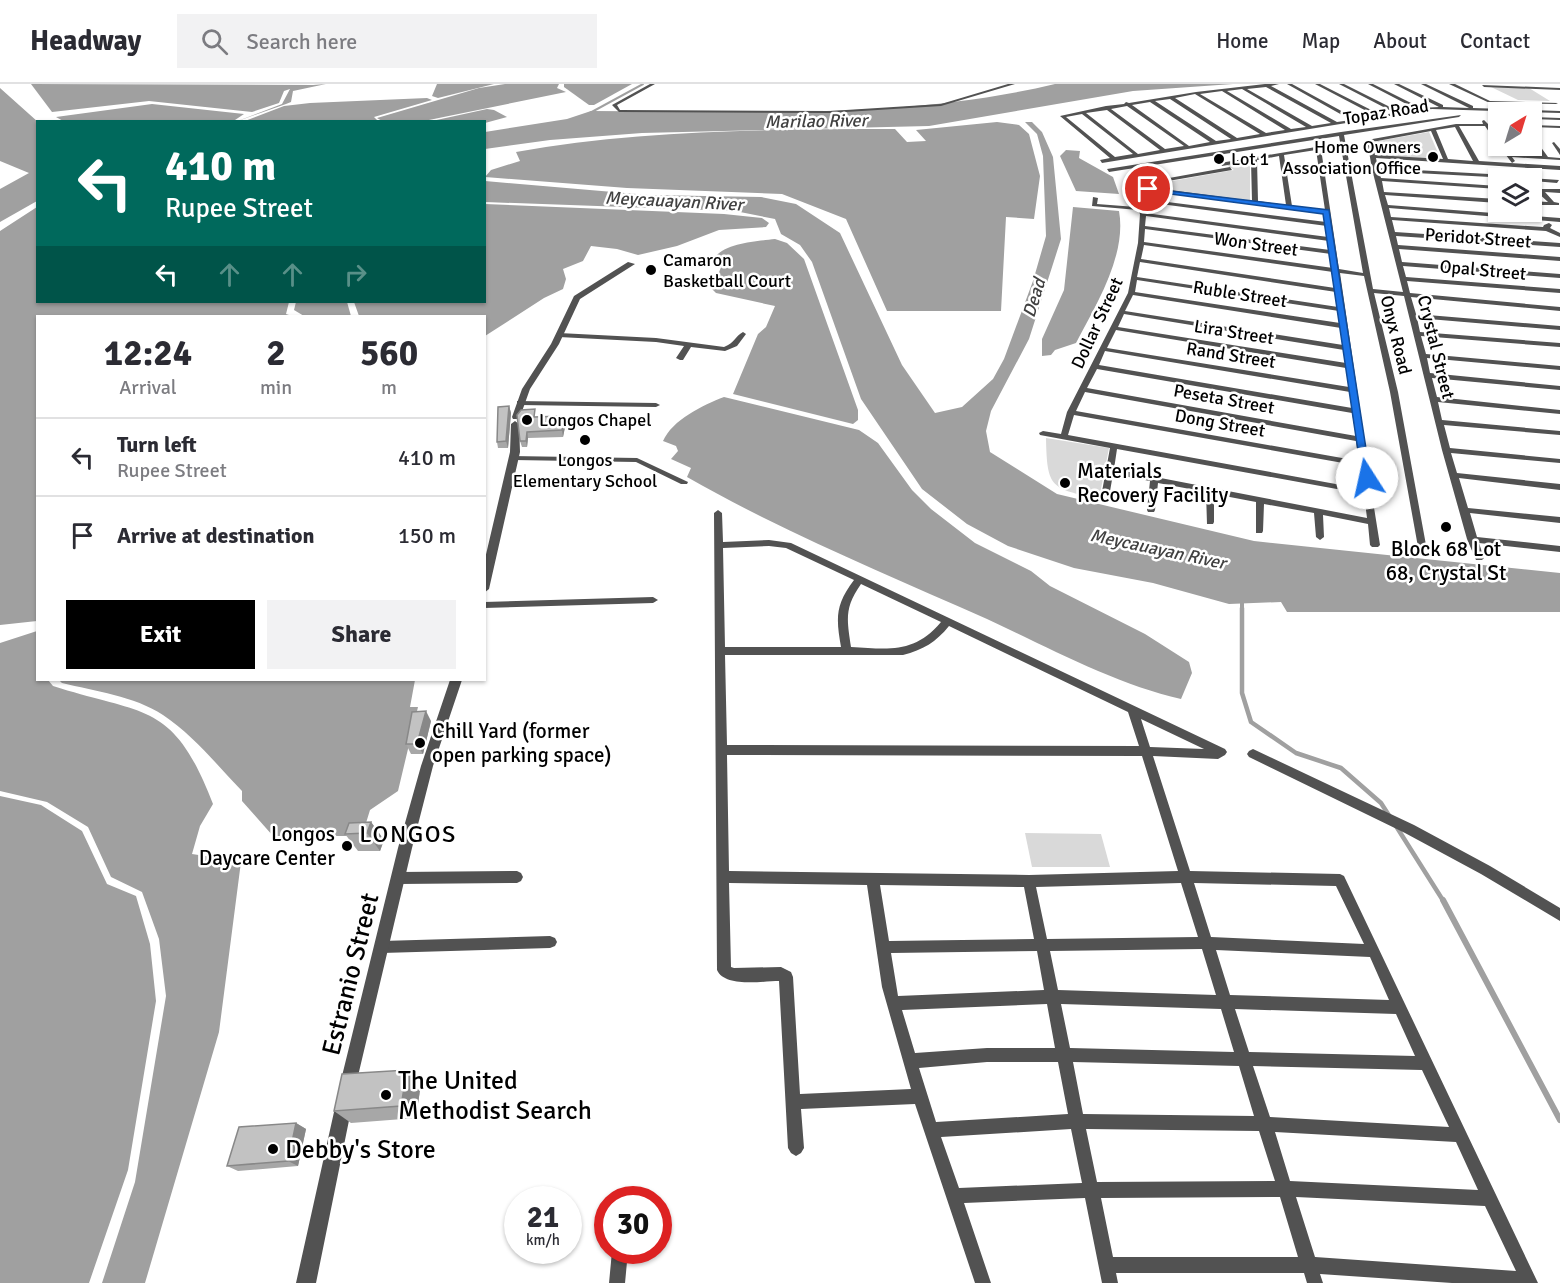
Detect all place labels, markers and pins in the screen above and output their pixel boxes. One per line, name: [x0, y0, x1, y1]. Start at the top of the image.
place label: Home Owners Association Office: [1283, 136, 1421, 179]
place label: Lot 1: [1231, 148, 1269, 170]
marker: Home Owners Association Office: [1426, 150, 1440, 164]
marker: Lot 1: [1212, 152, 1226, 166]
pin: [1122, 163, 1173, 214]
place label: Camaron Basketball Court: [663, 249, 791, 292]
marker: Camaron Basketball Court: [644, 263, 658, 277]
place label: Longos Chapel: [539, 409, 651, 431]
marker: Longos Chapel: [520, 413, 534, 427]
marker: Longos Elementary School: [578, 433, 592, 447]
place label: Longos Elementary School: [513, 449, 657, 492]
place label: Materials Recovery Facility: [1077, 458, 1229, 508]
marker: Materials Recovery Facility: [1058, 476, 1072, 490]
marker: Block 68 Lot 68, Crystal St: [1439, 520, 1453, 534]
place label: Block 68 Lot 68, Crystal St: [1386, 536, 1506, 586]
place label: Chill Yard (former open parking space): [432, 718, 612, 768]
marker: Chill Yard (former open parking space): [413, 736, 427, 750]
place label: Longos Daycare Center: [199, 821, 335, 871]
marker: Longos Daycare Center: [340, 839, 354, 853]
place label: The United Methodist Search: [398, 1065, 592, 1127]
marker: The United Methodist Search: [379, 1088, 393, 1102]
place label: Debby's Store: [285, 1134, 436, 1166]
marker: Debby's Store: [266, 1142, 280, 1156]

